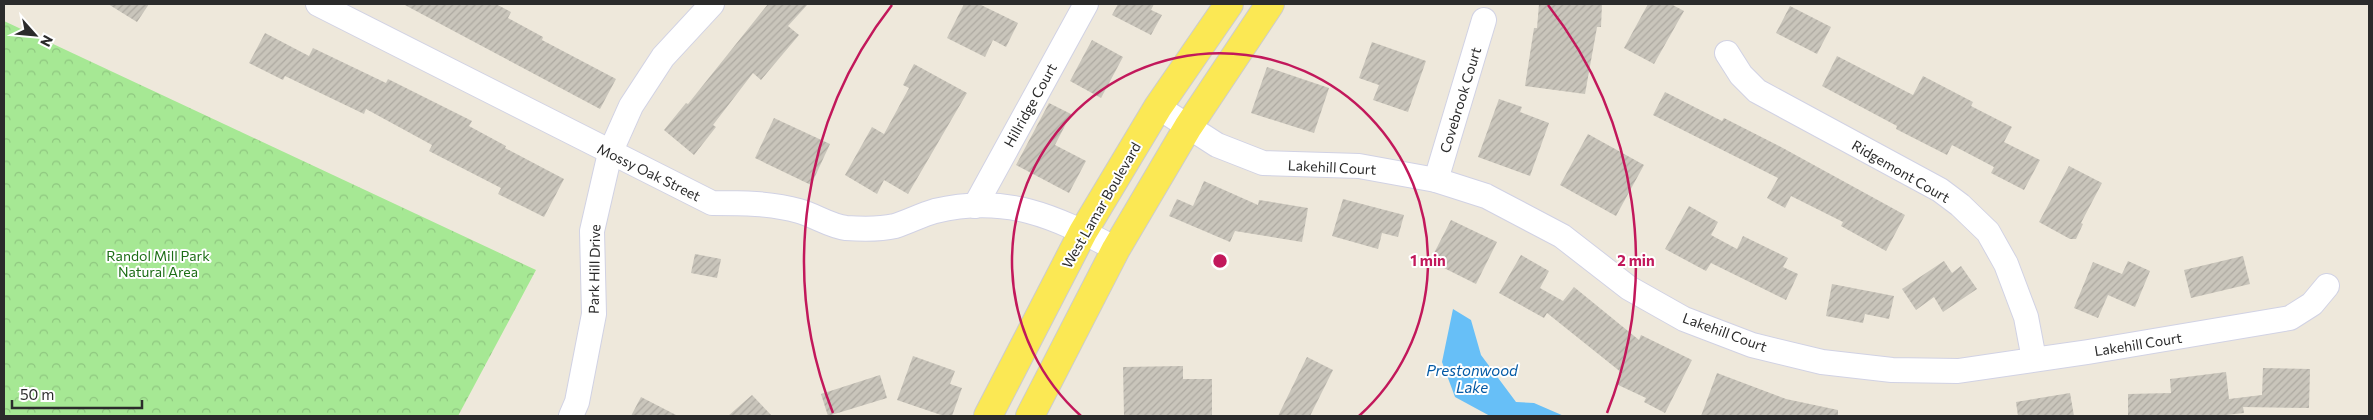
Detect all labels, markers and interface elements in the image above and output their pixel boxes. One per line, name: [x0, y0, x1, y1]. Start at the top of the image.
north arrow: [10, 10, 60, 60]
text: N: [37, 33, 57, 50]
street label: Covebrook Court: [1436, 45, 1484, 155]
street label: Hillridge Court: [1000, 60, 1060, 150]
street label: Ridgemont Court: [1849, 136, 1953, 206]
street label: West Lamar Boulevard: [1058, 139, 1144, 271]
street label: Mossy Oak Street: [595, 140, 704, 204]
street label: Lakehill Court: [1287, 156, 1377, 178]
street label: Park Hill Drive: [585, 224, 603, 314]
park label: Randol Mill Park Natural Area: [106, 247, 210, 280]
text: 1 min: [1410, 251, 1446, 269]
text: 2 min: [1617, 251, 1655, 269]
centre of rings: [1211, 252, 1229, 270]
street label: Lakehill Court: [1681, 309, 1770, 355]
street label: Lakehill Court: [2093, 329, 2183, 359]
water label: Prestonwood Lake: [1426, 361, 1519, 396]
scale bar: [12, 378, 142, 410]
text: 50 m: [20, 385, 54, 403]

